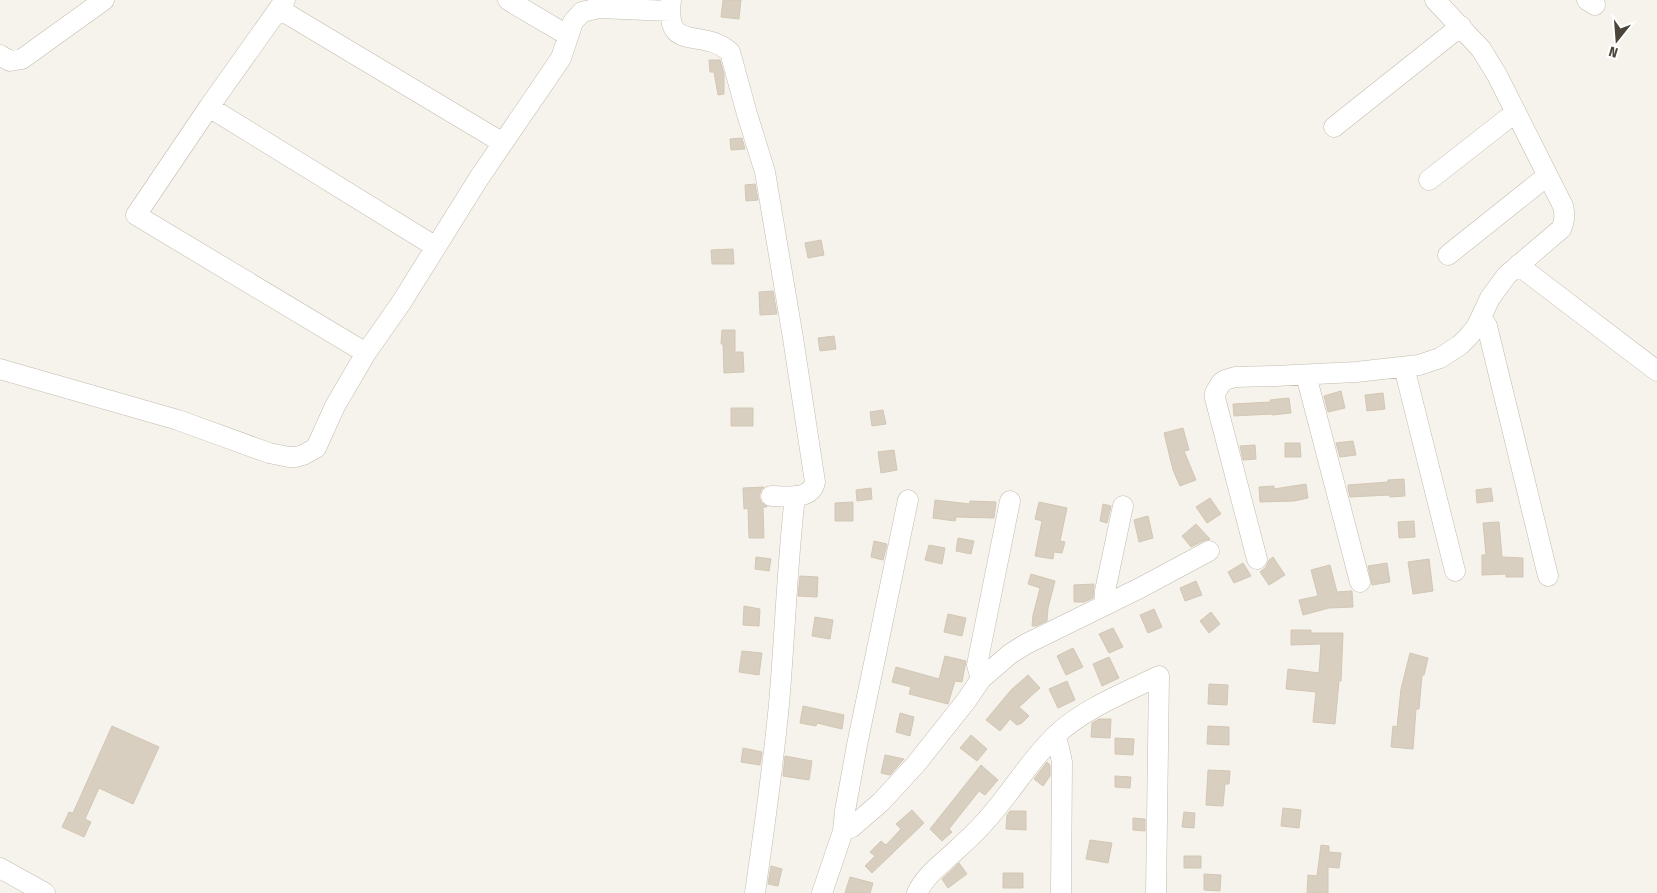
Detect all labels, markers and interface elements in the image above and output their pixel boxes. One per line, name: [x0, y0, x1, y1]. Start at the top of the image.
north arrow: [1592, 15, 1642, 65]
text: N: [1607, 43, 1620, 61]

